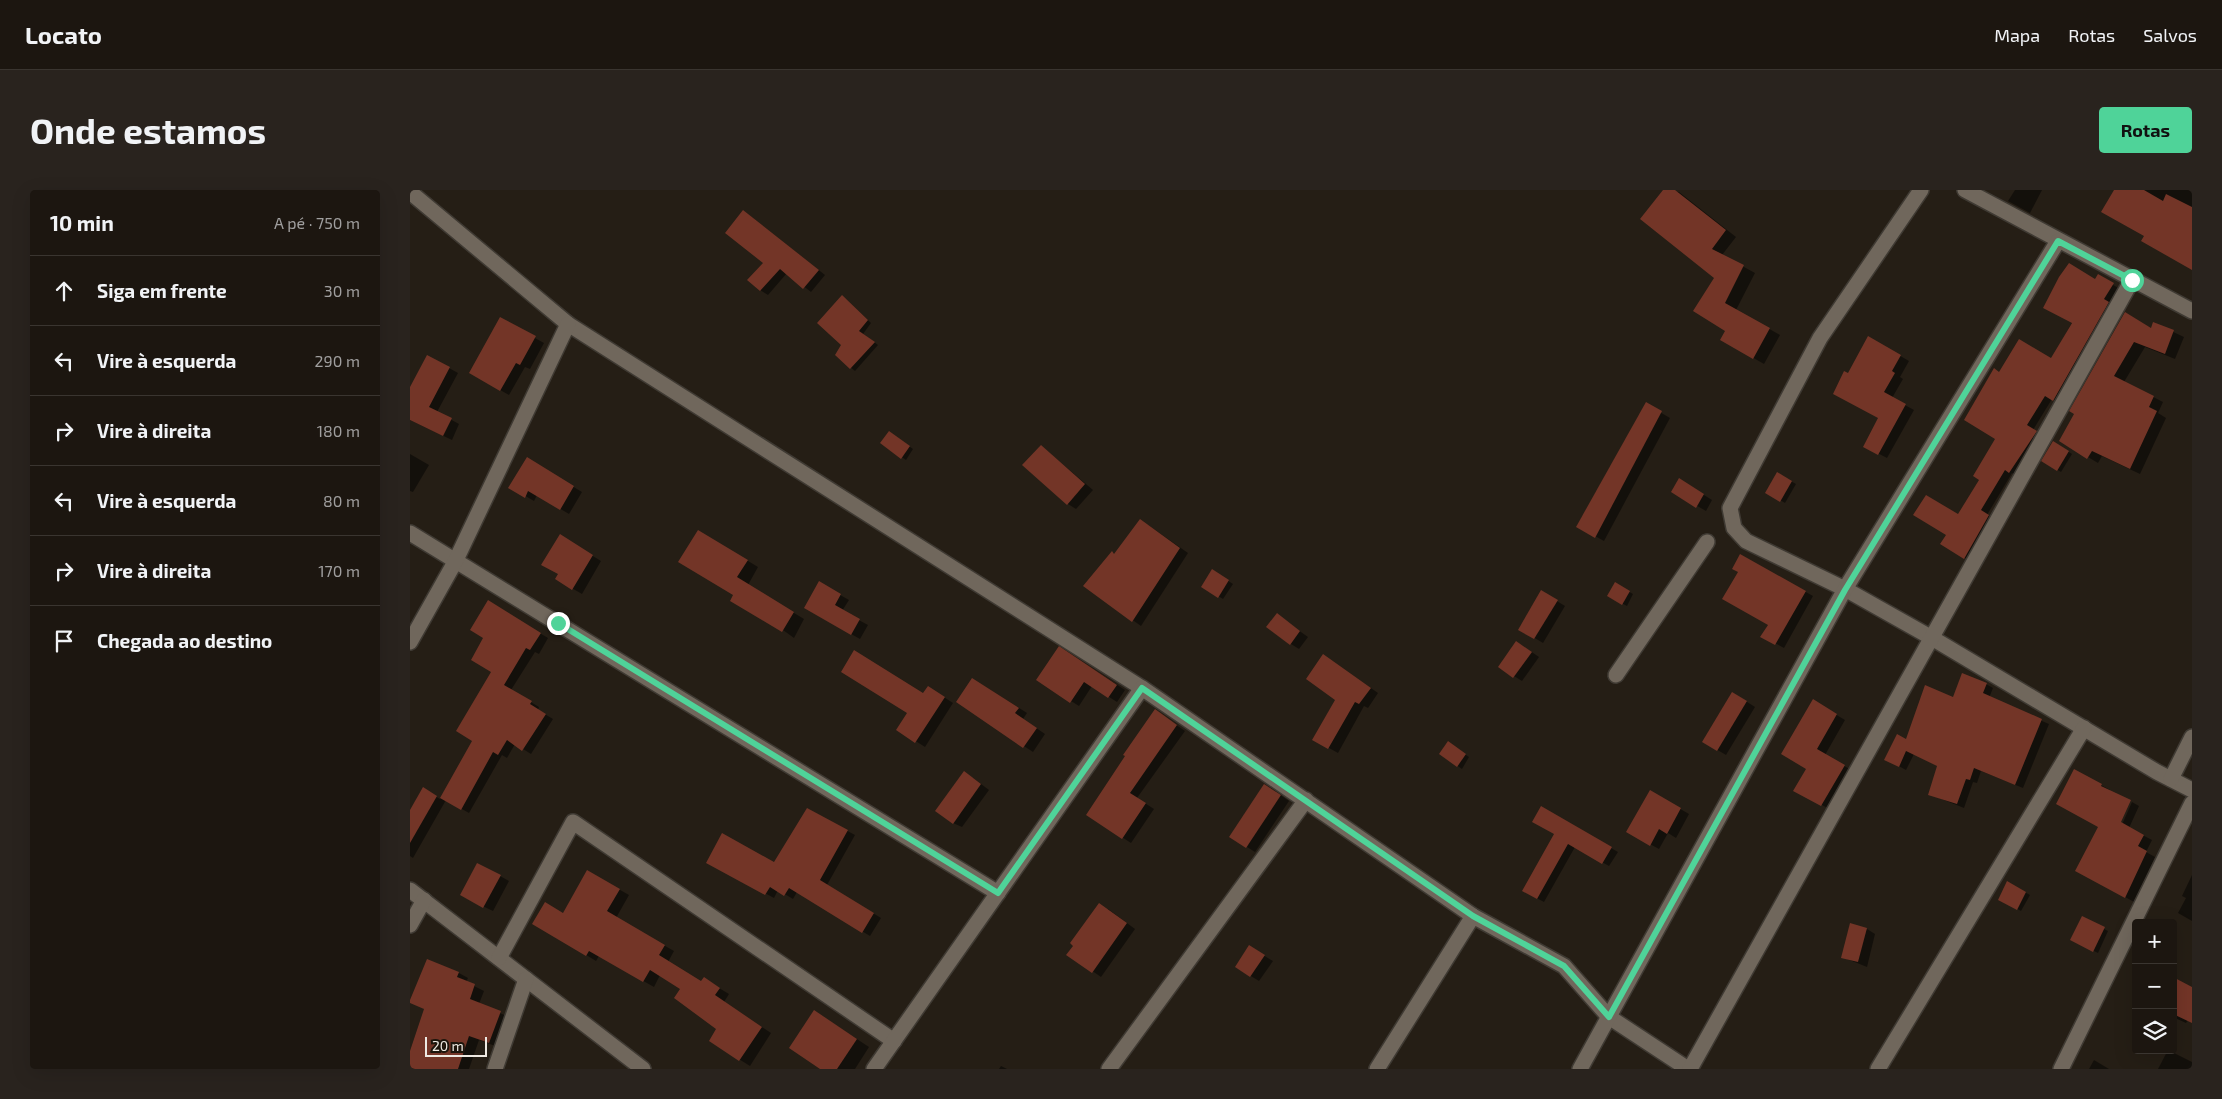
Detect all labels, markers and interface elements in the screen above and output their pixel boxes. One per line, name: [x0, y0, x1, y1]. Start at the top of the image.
text: Locato: [25, 20, 102, 49]
text: Mapa: [1994, 24, 2040, 46]
text: Rotas: [2068, 24, 2115, 46]
text: Salvos: [2143, 24, 2197, 46]
button: Rotas: [2099, 107, 2192, 153]
text: Onde estamos: [30, 109, 266, 151]
text: 10 min: [50, 210, 114, 235]
text: A pé · 750 m: [274, 213, 360, 232]
route start: [2121, 269, 2144, 292]
icon: ahead: [50, 277, 78, 305]
text: Siga em frente: [97, 279, 227, 302]
text: 30 m: [324, 281, 360, 300]
icon: left: [50, 347, 78, 375]
text: Vire à esquerda: [97, 349, 236, 372]
text: 290 m: [315, 351, 360, 370]
icon: right: [50, 417, 78, 445]
text: Vire à direita: [97, 419, 211, 442]
text: 180 m: [317, 421, 360, 440]
icon: left: [50, 487, 78, 515]
text: Vire à esquerda: [97, 489, 236, 512]
text: 80 m: [323, 491, 360, 510]
icon: right: [50, 557, 78, 585]
text: Vire à direita: [97, 559, 211, 582]
text: 170 m: [318, 561, 360, 580]
route end: [547, 612, 570, 635]
icon: arrive: [50, 627, 78, 655]
text: Chegada ao destino: [97, 629, 272, 652]
map controls: [2132, 919, 2177, 1054]
button: +: [2132, 919, 2177, 964]
button: −: [2132, 964, 2177, 1009]
button: layers: [2132, 1009, 2177, 1054]
scale bar: [425, 1034, 488, 1057]
text: 20 m: [432, 1037, 464, 1054]

